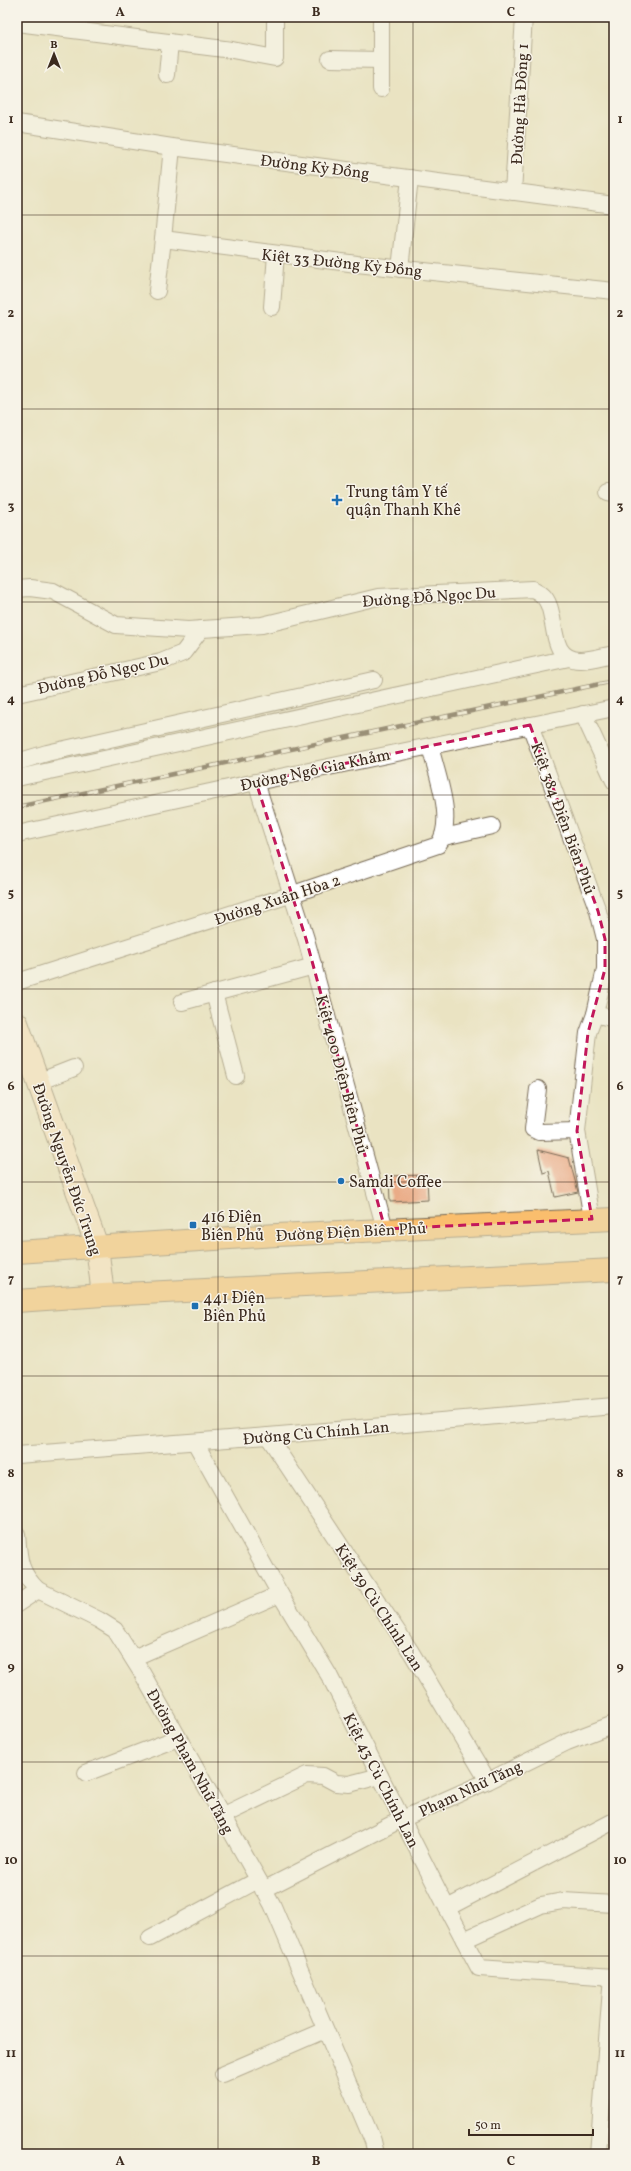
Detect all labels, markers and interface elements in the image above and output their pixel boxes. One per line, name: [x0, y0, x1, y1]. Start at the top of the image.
text: A: [115, 4, 125, 22]
text: B: [312, 4, 321, 22]
text: C: [507, 4, 515, 22]
north arrow: [34, 34, 74, 74]
text: B: [50, 38, 58, 53]
street label: Đường Hà Đông 1: [507, 43, 535, 165]
text: 1: [8, 111, 14, 129]
text: 1: [617, 111, 623, 129]
street label: Đường Kỳ Đồng: [259, 150, 371, 186]
street label: Kiệt 33 Đường Kỳ Đồng: [260, 245, 423, 283]
text: 2: [8, 305, 15, 323]
text: 2: [617, 305, 624, 323]
place label: Trung tâm Y tế quận Thanh Khê: [346, 482, 461, 522]
marker: Trung tâm Y tế quận Thanh Khê: [331, 494, 343, 506]
text: 3: [8, 498, 15, 516]
text: 3: [617, 498, 624, 516]
street label: Đường Đỗ Ngọc Du: [362, 582, 497, 614]
street label: Đường Đỗ Ngọc Du: [36, 649, 171, 701]
text: 4: [7, 691, 15, 709]
text: 4: [616, 691, 624, 709]
street label: Kiệt 384 Điện Biên Phủ: [524, 740, 600, 898]
street label: Đường Ngô Gia Khảm: [238, 744, 392, 798]
street label: Đường Xuân Hòa 2: [212, 870, 343, 932]
text: 5: [8, 885, 14, 903]
text: 5: [617, 885, 623, 903]
street label: Kiệt 400 Điện Biên Phủ: [309, 993, 373, 1157]
text: 6: [7, 1078, 15, 1096]
text: 6: [616, 1078, 624, 1096]
street label: Đường Nguyễn Đức Trung: [26, 1080, 106, 1259]
place label: Samdi Coffee: [349, 1172, 442, 1194]
marker: Samdi Coffee: [336, 1176, 346, 1186]
place label: 416 Điện Biên Phủ: [201, 1207, 264, 1247]
street label: Đường Điện Biên Phủ: [275, 1218, 427, 1248]
marker: 416 Điện Biên Phủ: [188, 1220, 198, 1230]
text: 7: [8, 1271, 14, 1289]
text: 7: [617, 1271, 623, 1289]
place label: 441 Điện Biên Phủ: [203, 1288, 266, 1328]
marker: 441 Điện Biên Phủ: [190, 1301, 200, 1311]
street label: Đường Cù Chính Lan: [242, 1417, 390, 1451]
text: 8: [7, 1465, 15, 1483]
text: 8: [616, 1465, 624, 1483]
street label: Kiệt 39 Cù Chính Lan: [329, 1540, 428, 1676]
text: 9: [7, 1658, 15, 1676]
text: 9: [616, 1658, 624, 1676]
street label: Đường Phạm Nhữ Tăng: [140, 1685, 238, 1838]
street label: Kiệt 43 Cù Chính Lan: [337, 1710, 424, 1852]
street label: Phạm Nhữ Tăng: [416, 1756, 526, 1823]
text: 10: [4, 1852, 18, 1870]
text: 10: [613, 1852, 627, 1870]
text: 11: [6, 2045, 16, 2063]
text: 11: [615, 2045, 625, 2063]
scale bar: [469, 2111, 593, 2137]
text: 50 m: [475, 2118, 501, 2134]
text: A: [115, 2153, 125, 2171]
text: B: [312, 2153, 321, 2171]
text: C: [507, 2153, 515, 2171]

